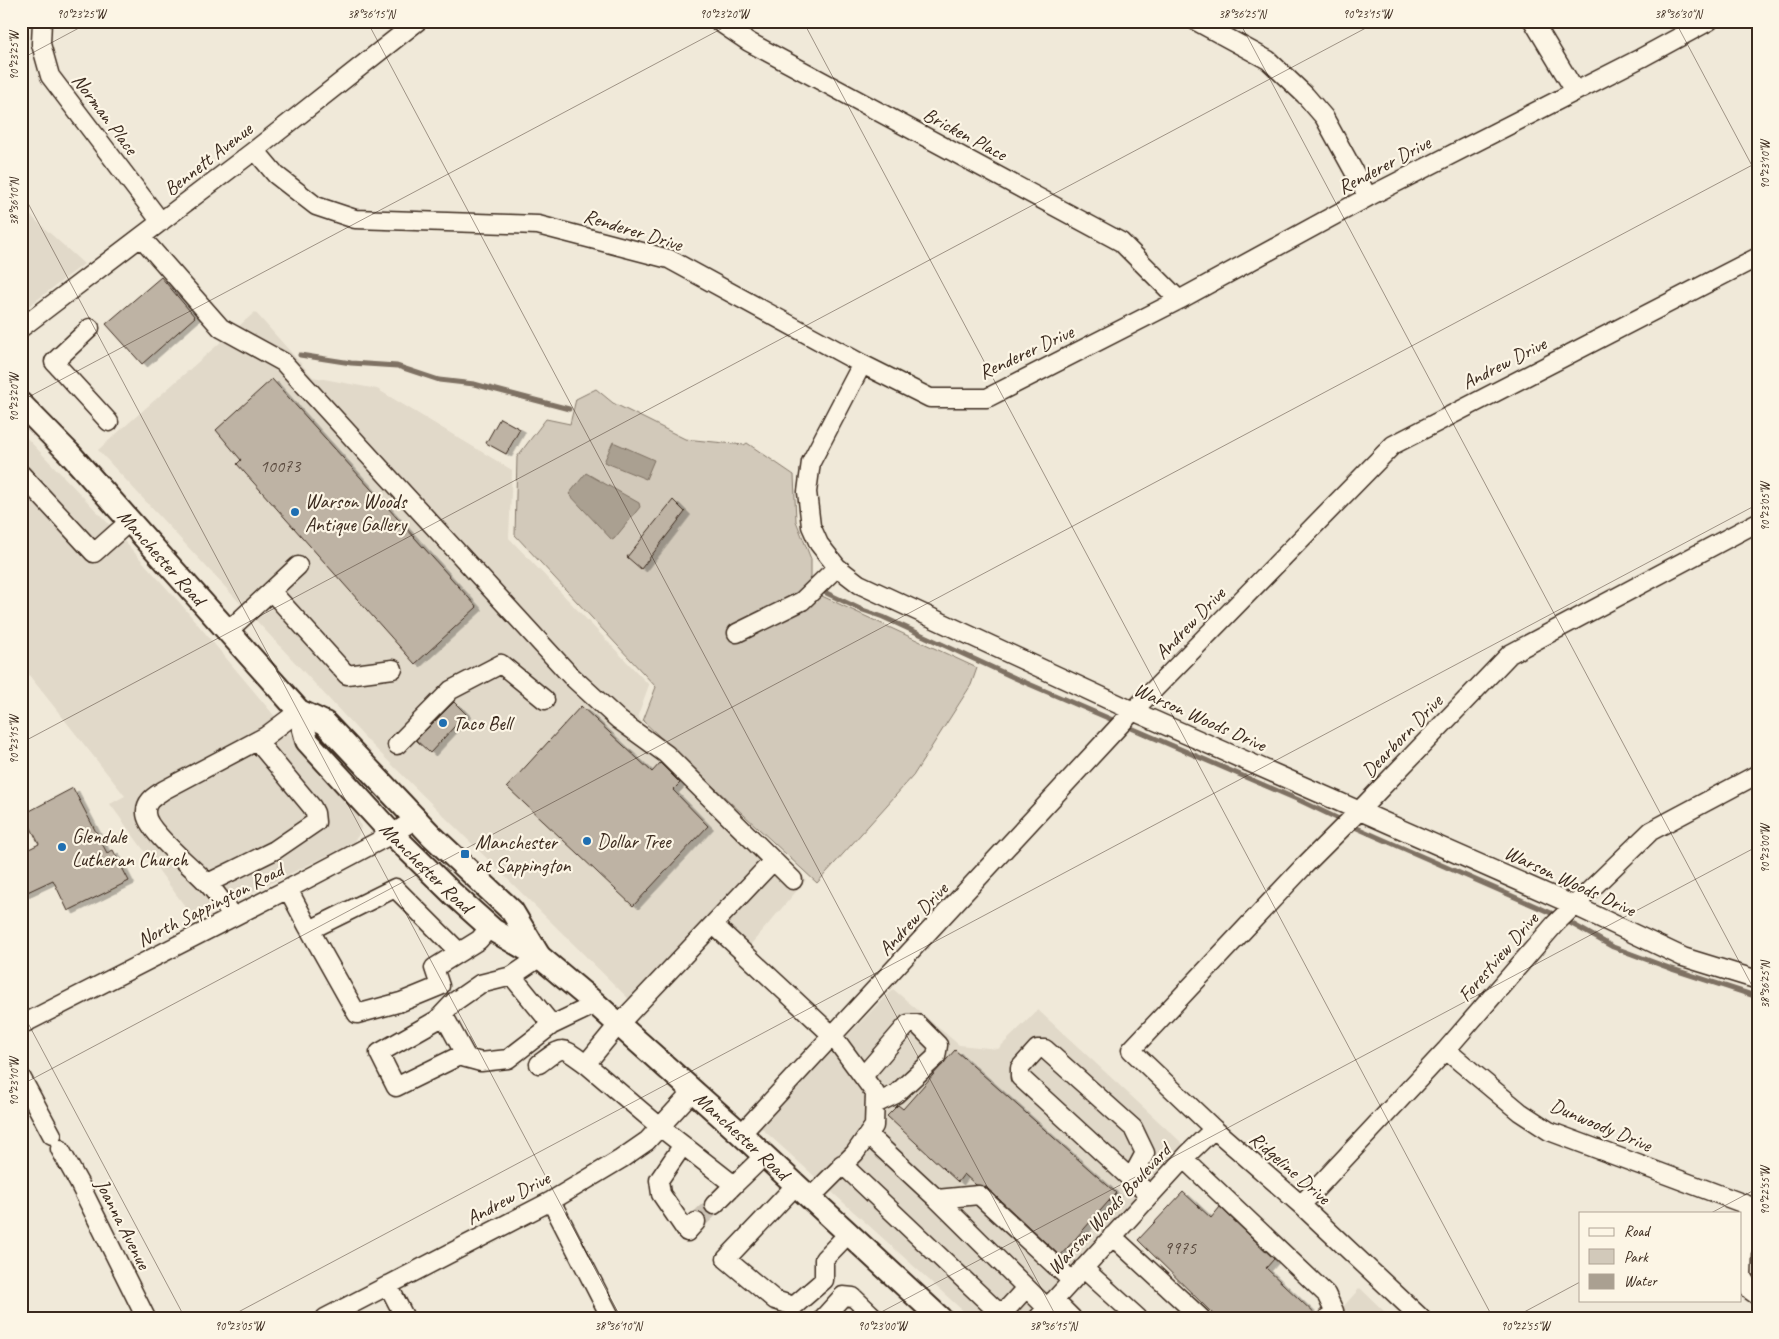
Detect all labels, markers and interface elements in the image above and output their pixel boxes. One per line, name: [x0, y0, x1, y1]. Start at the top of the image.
text: 90°23'25"W: [57, 6, 108, 22]
text: 38°36'15"N: [347, 6, 396, 22]
text: 90°23'20"W: [700, 6, 751, 22]
text: 38°36'25"N: [1218, 6, 1267, 22]
text: 90°23'15"W: [1343, 6, 1394, 22]
text: 38°36'30"N: [1654, 6, 1703, 22]
text: 90°23'25"W: [6, 29, 22, 80]
street label: Norman Place: [66, 69, 144, 161]
street label: Bricken Place: [919, 102, 1012, 167]
street label: Bennett Avenue: [159, 116, 258, 201]
street label: Renderer Drive: [1333, 129, 1436, 200]
text: 90°23'10"W: [1757, 138, 1773, 189]
text: 38°36'10"N: [6, 177, 22, 226]
street label: Renderer Drive: [581, 203, 687, 257]
street label: Renderer Drive: [975, 319, 1079, 385]
street label: Andrew Drive: [1458, 330, 1552, 395]
text: 90°23'20"W: [6, 371, 22, 422]
house number: 10073: [260, 455, 302, 477]
text: 90°23'05"W: [1757, 480, 1773, 531]
place label: Warson Woods Antique Gallery: [305, 489, 408, 537]
street label: Manchester Road: [112, 504, 213, 613]
marker: Warson Woods Antique Gallery: [289, 506, 301, 518]
street label: Andrew Drive: [1149, 580, 1232, 664]
street label: Warson Woods Drive: [1130, 677, 1271, 758]
street label: Dearborn Drive: [1356, 688, 1449, 783]
place label: Taco Bell: [453, 711, 515, 736]
text: 90°23'15"W: [6, 713, 22, 764]
marker: Taco Bell: [437, 717, 449, 729]
street label: Manchester Road: [375, 817, 480, 920]
text: 90°23'00"W: [1757, 822, 1773, 873]
place label: Glendale Lutheran Church: [72, 824, 189, 872]
place label: Dollar Tree: [597, 829, 672, 854]
place label: Manchester at Sappington: [475, 830, 572, 878]
marker: Dollar Tree: [581, 835, 593, 847]
street label: Warson Woods Drive: [1500, 840, 1641, 923]
marker: Glendale Lutheran Church: [56, 841, 68, 853]
marker: Manchester at Sappington: [459, 848, 471, 860]
street label: North Sappington Road: [133, 856, 290, 953]
street label: Andrew Drive: [873, 876, 954, 961]
street label: Forestview Drive: [1452, 906, 1545, 1007]
text: 38°36'25"N: [1757, 960, 1773, 1009]
text: 90°23'10"W: [6, 1055, 22, 1106]
street label: Manchester Road: [689, 1086, 797, 1187]
street label: Dunwoody Drive: [1547, 1092, 1657, 1158]
street label: Ridgeline Drive: [1244, 1126, 1337, 1211]
street label: Warson Woods Boulevard: [1042, 1136, 1178, 1280]
text: 90°22'55"W: [1757, 1164, 1773, 1215]
street label: Andrew Drive: [462, 1165, 555, 1230]
street label: Joanna Avenue: [89, 1174, 157, 1275]
legend: [1579, 1212, 1742, 1302]
text: Road: [1624, 1222, 1651, 1241]
house number: 9975: [1164, 1237, 1197, 1259]
text: Park: [1624, 1248, 1649, 1267]
text: Water: [1624, 1272, 1658, 1291]
text: 90°23'05"W: [215, 1318, 266, 1334]
text: 38°36'10"N: [594, 1318, 643, 1334]
text: 90°23'00"W: [858, 1318, 909, 1334]
text: 38°36'15"N: [1029, 1318, 1078, 1334]
text: 90°22'55"W: [1501, 1318, 1552, 1334]

